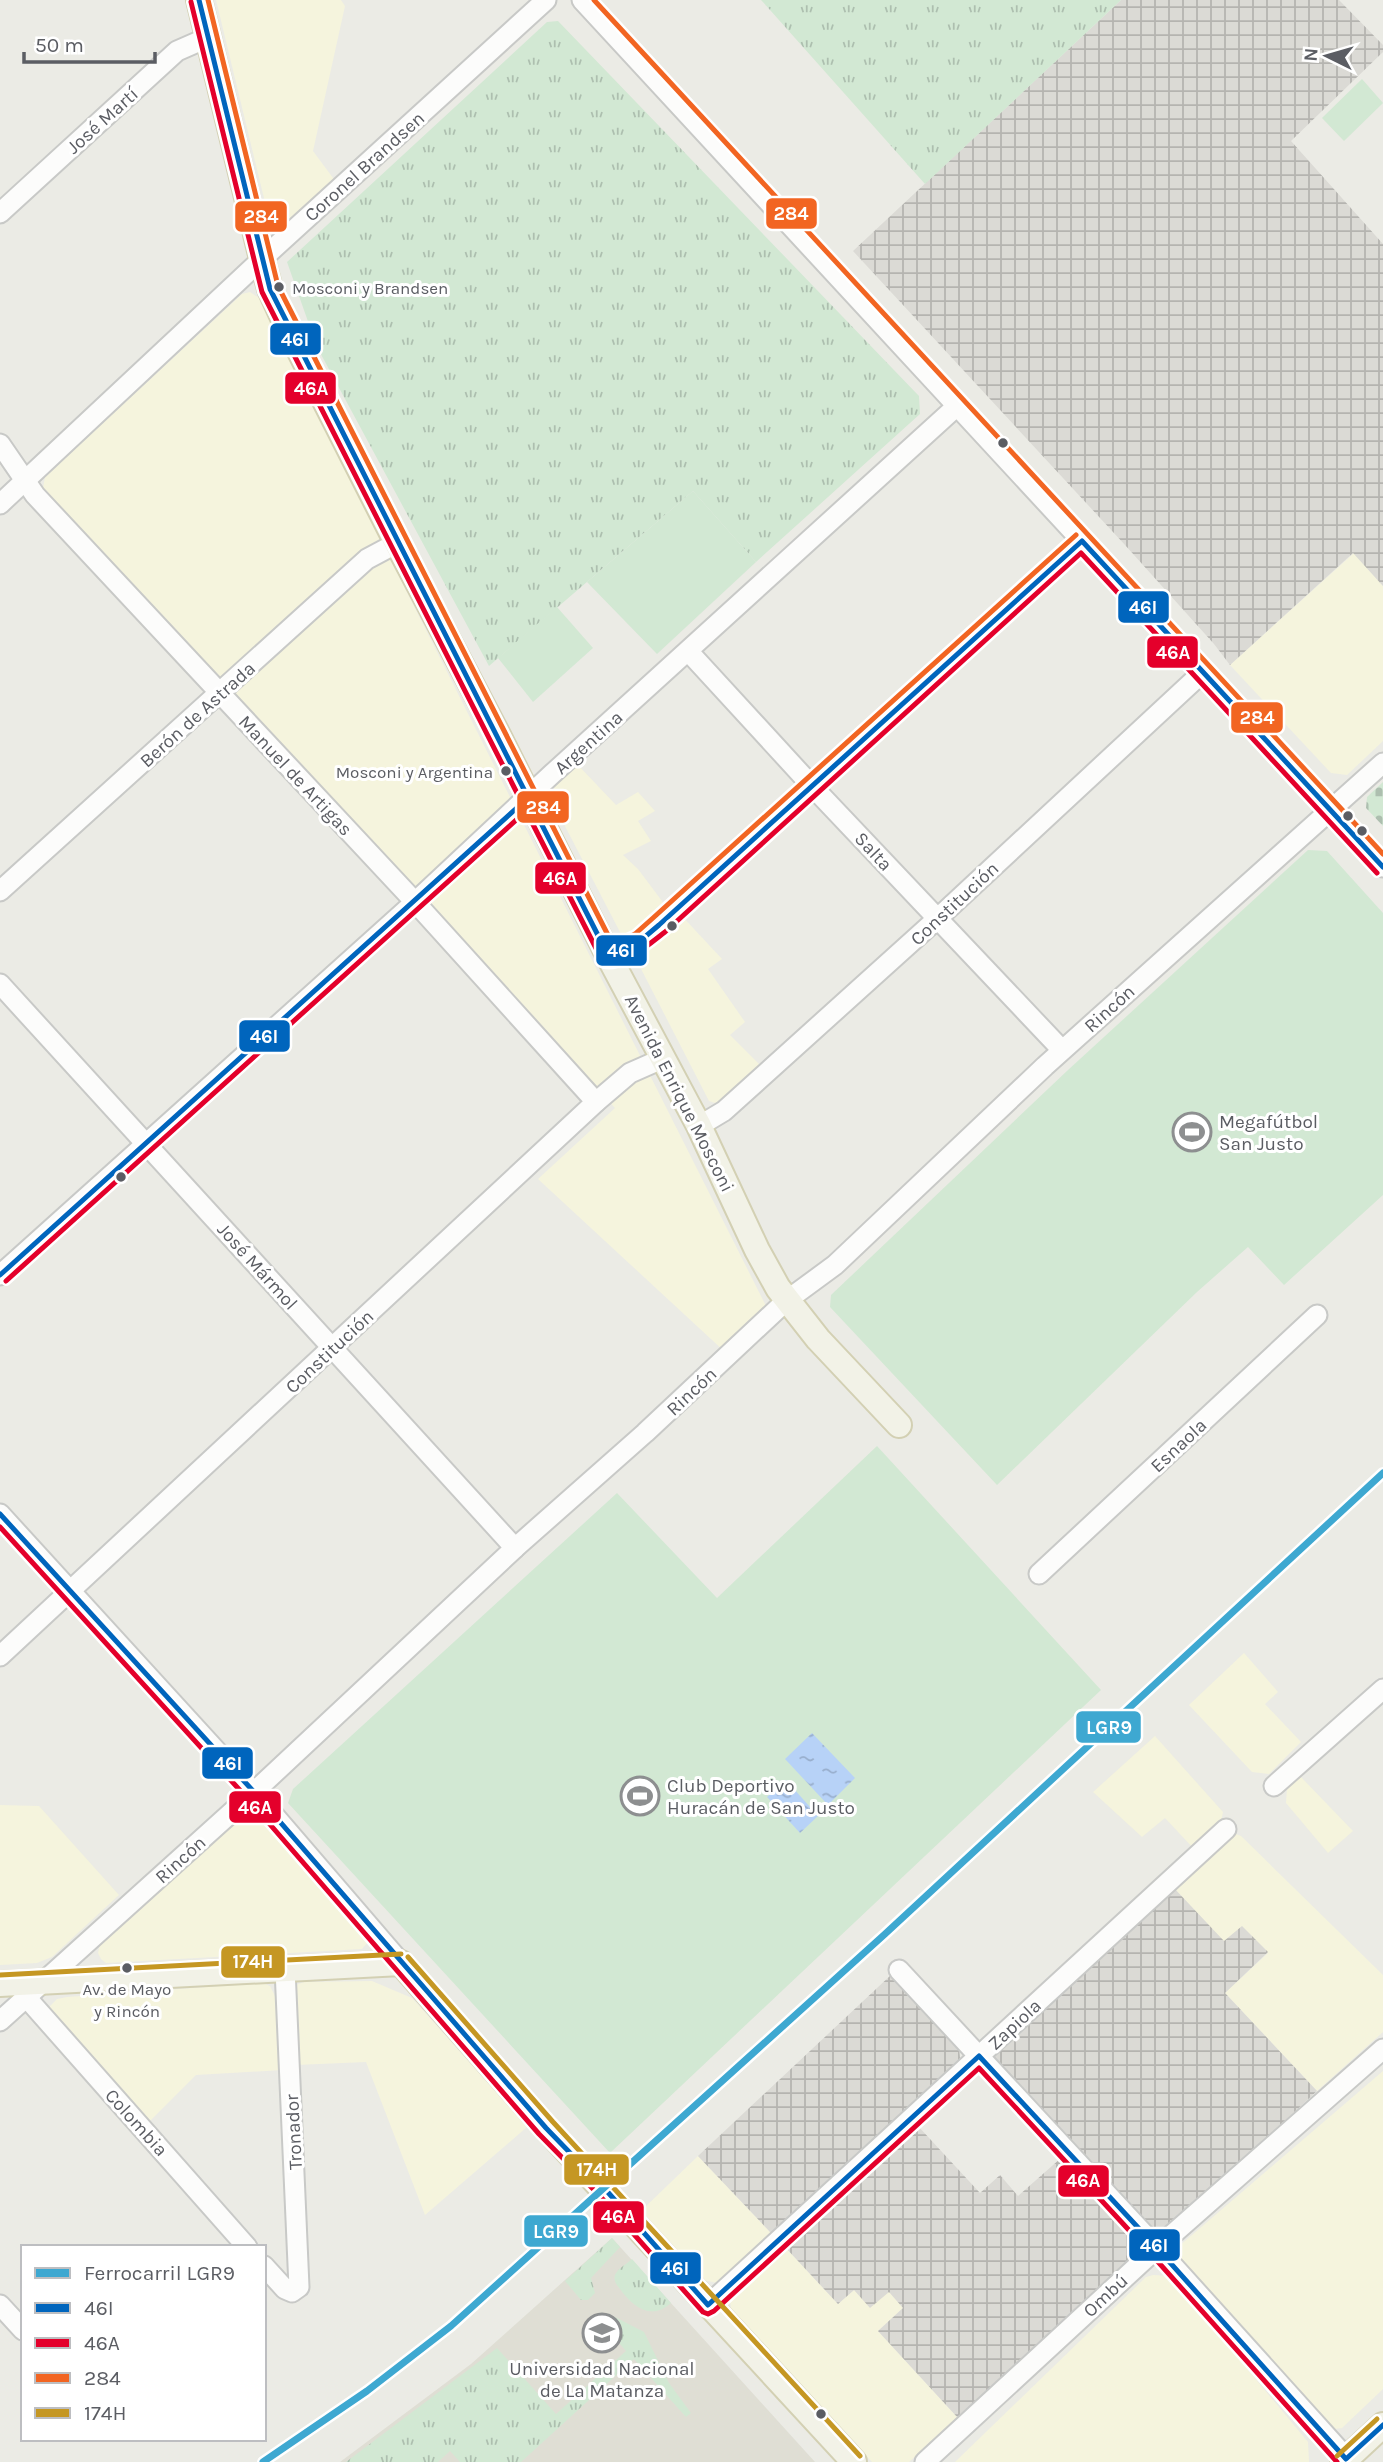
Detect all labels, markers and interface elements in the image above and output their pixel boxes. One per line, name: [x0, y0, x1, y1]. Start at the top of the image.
scale bar: [24, 21, 156, 65]
north arrow: [1292, 21, 1362, 91]
text: 50 m: [35, 33, 84, 57]
text: N: [1300, 47, 1323, 62]
street label: José Martí: [62, 83, 143, 159]
street label: Coronel Brandsen: [300, 107, 429, 226]
line badge: 284: [765, 197, 818, 230]
line badge: 284: [234, 200, 288, 233]
text: 284: [773, 203, 809, 225]
text: 284: [243, 206, 279, 228]
place label: Mosconi y Brandsen: [292, 278, 448, 298]
marker: Mosconi y Brandsen: [272, 280, 286, 294]
line badge: 46I: [269, 322, 322, 356]
text: 46I: [281, 329, 309, 351]
line badge: 46A: [284, 371, 337, 405]
text: 46A: [294, 378, 328, 400]
unlabelled marker: [996, 436, 1010, 450]
line badge: 46I: [1117, 590, 1170, 624]
text: 46I: [1129, 597, 1157, 619]
line badge: 46A: [1146, 635, 1199, 669]
text: 46A: [1156, 642, 1190, 664]
street label: Berón de Astrada: [136, 657, 260, 772]
line badge: 284: [1230, 701, 1284, 734]
street label: Argentina: [550, 706, 627, 779]
text: 284: [1239, 707, 1275, 729]
street label: Manuel de Artigas: [234, 711, 357, 840]
place label: Mosconi y Argentina: [336, 762, 493, 782]
marker: Mosconi y Argentina: [499, 764, 513, 778]
line badge: 284: [516, 790, 570, 824]
text: 284: [525, 797, 561, 819]
unlabelled marker: [1341, 809, 1355, 823]
unlabelled marker: [1355, 824, 1369, 838]
street label: Salta: [850, 828, 897, 876]
street label: Constitución: [906, 857, 1003, 950]
line badge: 46A: [534, 861, 587, 895]
text: 46A: [543, 868, 577, 890]
unlabelled marker: [665, 919, 679, 933]
line badge: 46I: [595, 934, 648, 967]
text: 46I: [607, 940, 635, 962]
street label: Rincón: [1080, 980, 1139, 1037]
street label: Avenida Enrique Mosconi: [620, 991, 739, 1196]
line badge: 46I: [238, 1019, 291, 1053]
text: 46I: [250, 1026, 278, 1048]
sports icon: Megafútbol San Justo: [1171, 1111, 1213, 1153]
place label: Megafútbol San Justo: [1219, 1111, 1318, 1155]
unlabelled marker: [114, 1170, 128, 1184]
street label: José Mármol: [213, 1219, 302, 1315]
street label: Constitución: [281, 1305, 378, 1398]
street label: Rincón: [662, 1363, 721, 1420]
street label: Esnaola: [1146, 1414, 1211, 1477]
line badge: LGR9: [1075, 1710, 1142, 1744]
text: LGR9: [1086, 1717, 1132, 1739]
line badge: 46I: [201, 1746, 254, 1780]
text: 46I: [214, 1753, 242, 1775]
sports icon: Club Deportivo Huracán de San Justo: [619, 1775, 661, 1817]
place label: Club Deportivo Huracán de San Justo: [667, 1775, 855, 1819]
line badge: 46A: [228, 1790, 282, 1824]
text: 46A: [238, 1797, 272, 1819]
street label: Rincón: [151, 1831, 210, 1888]
line badge: 174H: [220, 1945, 286, 1979]
text: 174H: [233, 1951, 273, 1973]
marker: Av. de Mayo y Rincón: [120, 1961, 134, 1975]
place label: Av. de Mayo y Rincón: [83, 1979, 171, 2021]
street label: Zapiola: [984, 1995, 1046, 2055]
street label: Colombia: [100, 2085, 172, 2161]
street label: Tronador: [281, 2093, 307, 2170]
line badge: 174H: [563, 2153, 630, 2186]
text: 174H: [577, 2159, 617, 2181]
line badge: 46A: [1057, 2164, 1110, 2198]
text: 46A: [1066, 2170, 1100, 2192]
line badge: 46A: [592, 2200, 645, 2234]
text: 46A: [601, 2206, 635, 2228]
line badge: LGR9: [523, 2214, 589, 2248]
text: LGR9: [533, 2221, 579, 2243]
line badge: 46I: [1128, 2228, 1181, 2262]
text: 46I: [1140, 2235, 1168, 2257]
legend: [21, 2245, 266, 2441]
line badge: 46I: [649, 2251, 702, 2285]
text: 46I: [661, 2258, 689, 2280]
text: Ferrocarril LGR9: [84, 2261, 235, 2285]
street label: Ombú: [1079, 2270, 1132, 2322]
text: 46I: [84, 2296, 114, 2320]
school or university icon: Universidad Nacional de La Matanza: [581, 2312, 623, 2354]
text: 46A: [84, 2331, 120, 2355]
place label: Universidad Nacional de La Matanza: [509, 2358, 695, 2402]
text: 284: [84, 2366, 121, 2390]
text: 174H: [84, 2401, 127, 2425]
unlabelled marker: [814, 2407, 828, 2421]

